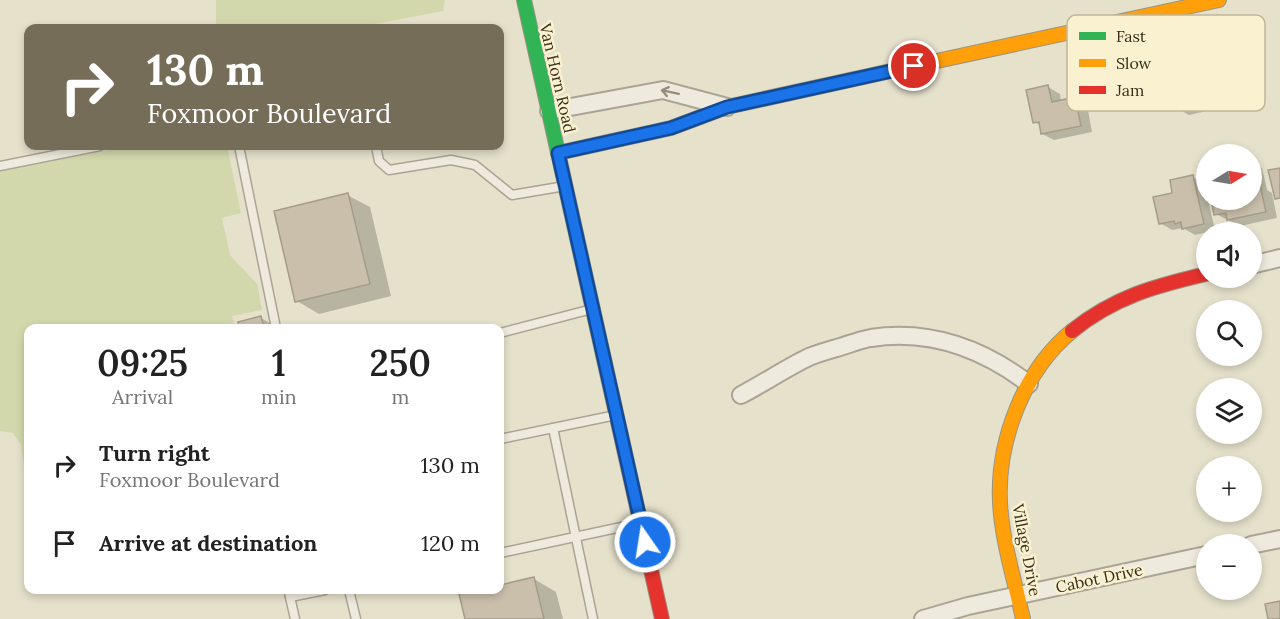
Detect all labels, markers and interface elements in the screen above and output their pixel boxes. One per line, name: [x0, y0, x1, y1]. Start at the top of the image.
legend: [1067, 15, 1265, 111]
street label: Van Horn Road: [535, 20, 580, 135]
text: Fast: [1116, 26, 1147, 46]
pin: [888, 40, 939, 91]
text: 130 m: [147, 43, 264, 97]
icon: right: [48, 48, 126, 126]
icon: arrive: [897, 49, 930, 82]
text: Slow: [1116, 53, 1152, 73]
text: Jam: [1115, 80, 1144, 100]
one-way arrow: [661, 86, 680, 98]
text: Foxmoor Boulevard: [147, 96, 391, 130]
north arrow: [1196, 144, 1262, 210]
map controls: [1196, 144, 1262, 600]
button: sound: [1196, 222, 1262, 288]
button: search: [1196, 300, 1262, 366]
text: 09:25: [97, 340, 188, 386]
text: 1: [272, 340, 286, 386]
text: 250: [370, 340, 431, 386]
button: layers: [1196, 378, 1262, 444]
text: Arrival: [112, 384, 173, 409]
text: min: [261, 384, 297, 409]
text: m: [391, 384, 409, 409]
text: Turn right: [99, 439, 210, 467]
icon: right: [48, 449, 81, 482]
text: 130 m: [421, 451, 480, 479]
button: +: [1196, 456, 1262, 522]
text: Foxmoor Boulevard: [99, 467, 280, 492]
street label: Village Drive: [1008, 501, 1046, 598]
position arrow: [613, 510, 677, 574]
icon: arrive: [48, 527, 81, 560]
text: Arrive at destination: [99, 529, 317, 557]
text: 120 m: [421, 529, 480, 557]
button: −: [1196, 534, 1262, 600]
street label: Cabot Drive: [1054, 559, 1145, 597]

